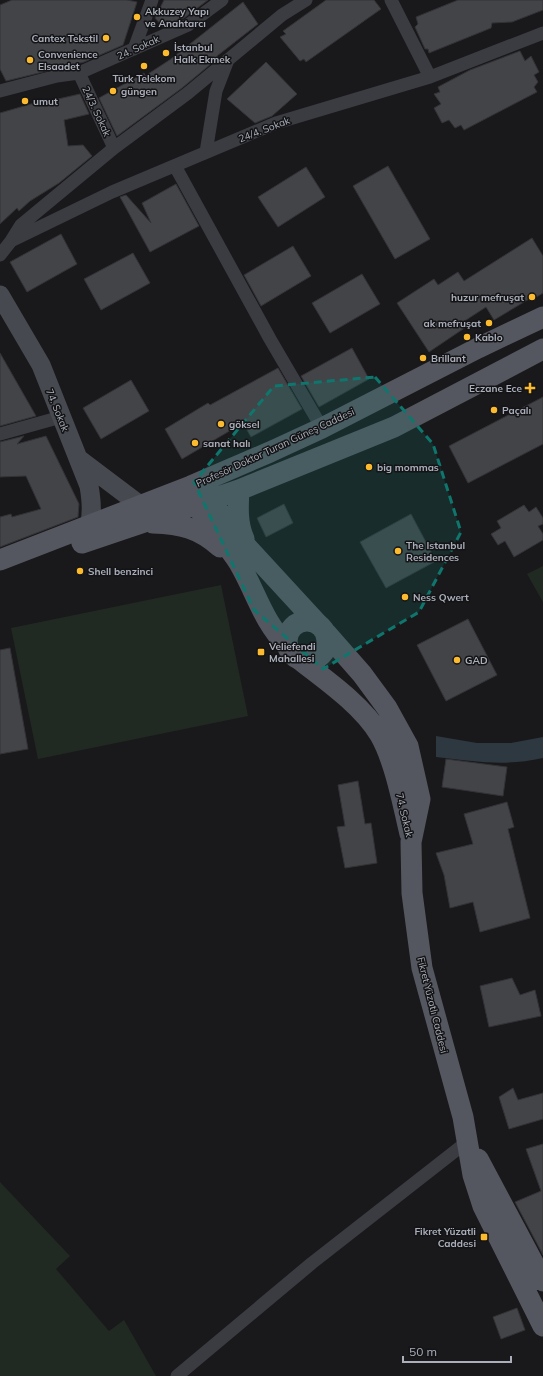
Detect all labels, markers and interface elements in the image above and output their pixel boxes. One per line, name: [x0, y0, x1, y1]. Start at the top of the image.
place label: Akkuzey Yapı ve Anahtarcı: [144, 5, 209, 30]
marker: Akkuzey Yapı ve Anahtarcı: [132, 12, 142, 22]
place label: Cantex Tekstil: [31, 32, 98, 45]
street label: 24. Sokak: [115, 32, 162, 63]
marker: Cantex Tekstil: [101, 33, 111, 43]
place label: İstanbul Halk Ekmek: [174, 41, 231, 66]
place label: Convenience Elsaadet: [38, 48, 98, 73]
marker: İstanbul Halk Ekmek: [161, 48, 171, 58]
marker: Convenience Elsaadet: [25, 55, 35, 65]
marker: Türk Telekom: [139, 61, 149, 71]
place label: Türk Telekom: [113, 72, 175, 85]
street label: 24/3. Sokak: [79, 84, 114, 139]
place label: güngen: [121, 85, 157, 98]
marker: güngen: [108, 86, 118, 96]
place label: umut: [33, 95, 58, 108]
marker: umut: [20, 96, 30, 106]
street label: 24/4. Sokak: [237, 113, 292, 145]
place label: huzur mefruşat: [451, 291, 524, 304]
marker: huzur mefruşat: [527, 292, 537, 302]
place label: ak mefruşat: [424, 317, 481, 330]
marker: ak mefruşat: [484, 318, 494, 328]
place label: Kablo: [475, 331, 503, 344]
marker: Kablo: [462, 332, 472, 342]
place label: Brillant: [431, 352, 466, 365]
marker: Brillant: [418, 353, 428, 363]
place label: Eczane Ece: [469, 382, 523, 395]
marker: Eczane Ece: [525, 383, 535, 393]
street label: 74. Sokak: [43, 387, 72, 434]
place label: Paçalı: [502, 404, 531, 417]
street label: Profesör Doktor Turan Güneş Caddesi: [194, 405, 357, 490]
marker: Paçalı: [489, 405, 499, 415]
place label: göksel: [229, 418, 260, 431]
marker: göksel: [216, 419, 226, 429]
place label: sanat halı: [203, 437, 250, 450]
marker: sanat halı: [190, 438, 200, 448]
place label: big mommas: [377, 461, 439, 474]
marker: big mommas: [364, 462, 374, 472]
place label: The Istanbul Residences: [406, 539, 465, 564]
marker: The Istanbul Residences: [393, 546, 403, 556]
place label: Shell benzinci: [88, 565, 153, 578]
marker: Shell benzinci: [75, 566, 85, 576]
place label: Ness Qwert: [413, 591, 469, 604]
marker: Ness Qwert: [400, 592, 410, 602]
place label: Veliefendi Mahallesi: [268, 640, 316, 665]
marker: Veliefendi Mahallesi: [256, 647, 266, 657]
place label: GAD: [465, 654, 488, 667]
marker: GAD: [452, 655, 462, 665]
street label: 74. Sokak: [393, 792, 416, 839]
street label: Fikret Yüzatlı Caddesi: [414, 956, 451, 1055]
place label: Fikret Yüzatli Caddesi: [414, 1225, 476, 1250]
marker: Fikret Yüzatli Caddesi: [479, 1232, 489, 1242]
scale bar: [403, 1338, 511, 1364]
text: 50 m: [409, 1344, 437, 1359]

